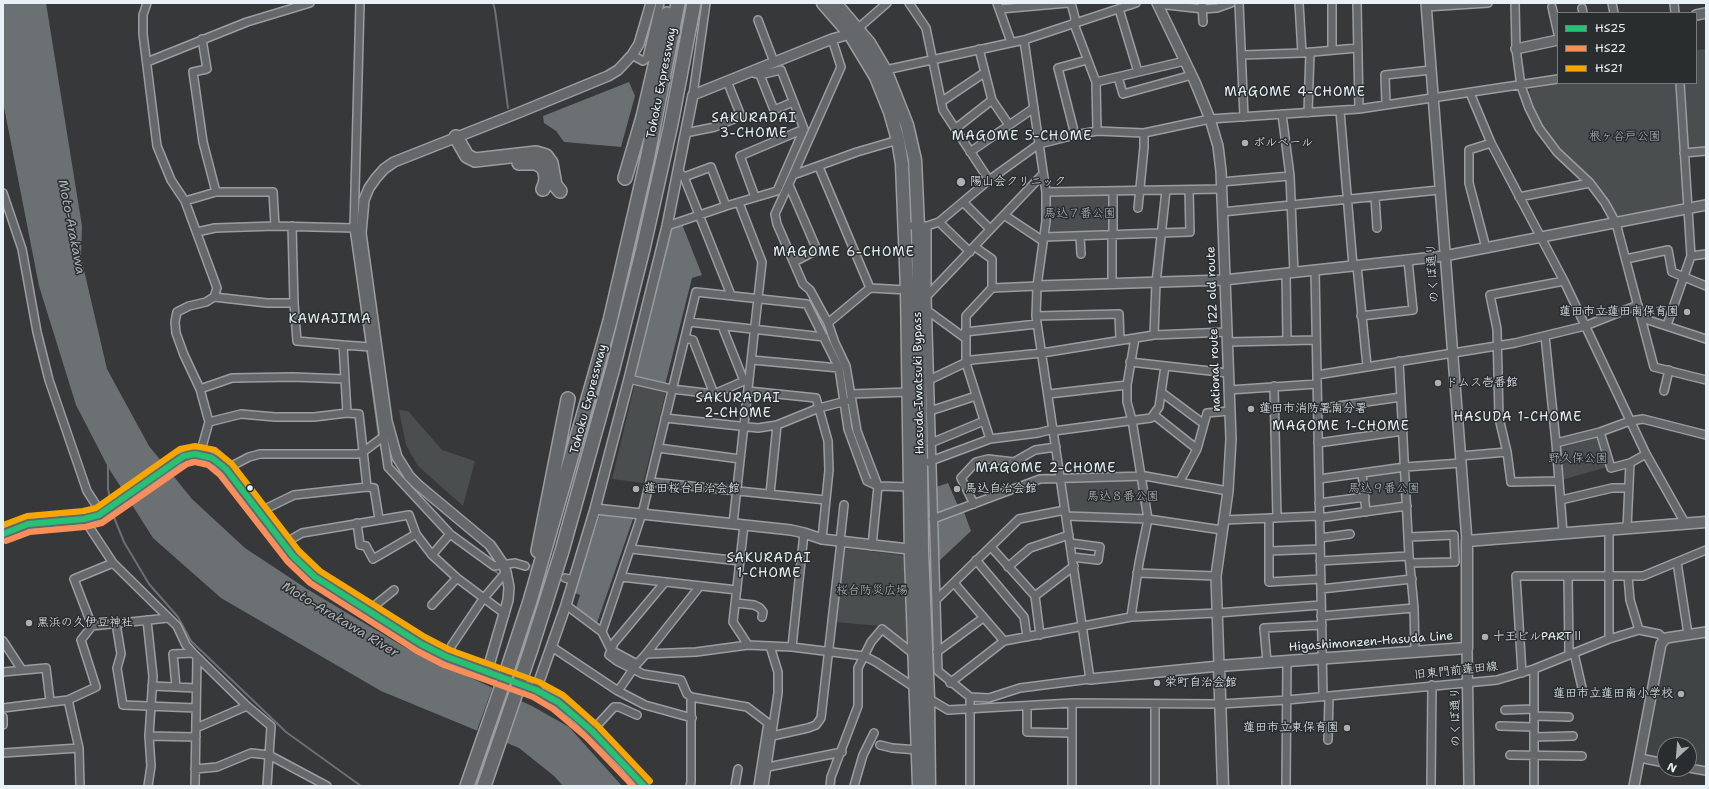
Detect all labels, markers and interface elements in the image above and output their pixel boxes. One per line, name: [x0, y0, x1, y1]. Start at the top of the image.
legend: [1557, 12, 1697, 84]
text: HS25: [1595, 20, 1626, 36]
street label: Tohoku Expressway: [644, 26, 680, 140]
text: HS22: [1595, 40, 1626, 56]
text: HS21: [1595, 60, 1623, 76]
district label: MAGOME 4-CHOME: [1224, 85, 1366, 101]
district label: SAKURADAI 3-CHOME: [711, 111, 797, 142]
district label: MAGOME 5-CHOME: [952, 129, 1092, 145]
park label: 根ヶ谷戸公園: [1589, 130, 1661, 144]
place label: ボルベール: [1253, 136, 1313, 150]
marker: ボルベール: [1240, 138, 1250, 148]
place label: 陽山会クリニック: [970, 175, 1066, 189]
marker: 陽山会クリニック: [955, 176, 967, 188]
water label: Moto-Arakawa: [54, 178, 88, 276]
park label: 馬込７番公園: [1044, 207, 1116, 221]
street label: のくぼ通り: [1424, 243, 1442, 303]
district label: MAGOME 6-CHOME: [773, 245, 915, 261]
street label: national route 122 old route: [1204, 246, 1224, 412]
place label: 蓮田市立蓮田南保育園: [1559, 305, 1679, 319]
marker: 蓮田市立蓮田南保育園: [1682, 307, 1692, 317]
district label: KAWAJIMA: [288, 312, 372, 328]
street label: Hasuda-Iwatsuki Bypass: [911, 312, 927, 454]
street label: Tohoku Expressway: [567, 343, 611, 455]
place label: ドムス壱番館: [1446, 376, 1518, 390]
marker: ドムス壱番館: [1433, 378, 1443, 388]
district label: SAKURADAI 2-CHOME: [695, 391, 781, 422]
place label: 蓮田市消防署南分署: [1259, 402, 1367, 416]
marker: 蓮田市消防署南分署: [1246, 404, 1256, 414]
district label: HASUDA 1-CHOME: [1454, 410, 1582, 426]
district label: MAGOME 1-CHOME: [1272, 419, 1410, 435]
park label: 野久保公園: [1548, 452, 1608, 466]
district label: MAGOME 2-CHOME: [976, 461, 1116, 477]
place label: 蓮田桜台自治会館: [644, 482, 740, 496]
place label: 馬込自治会館: [965, 482, 1037, 496]
park label: 馬込９番公園: [1348, 482, 1420, 496]
unlabelled marker: [245, 483, 255, 493]
marker: 蓮田桜台自治会館: [631, 484, 641, 494]
marker: 馬込自治会館: [952, 484, 962, 494]
park label: 馬込８番公園: [1087, 490, 1159, 504]
district label: SAKURADAI 1-CHOME: [726, 551, 812, 582]
water label: Moto-Arakawa River: [279, 579, 401, 661]
park label: 桜台防災広場: [836, 584, 908, 598]
place label: 黒浜の久伊豆神社: [37, 616, 133, 630]
marker: 黒浜の久伊豆神社: [24, 618, 34, 628]
street label: Higashimonzen-Hasuda Line: [1288, 629, 1454, 655]
place label: 十王ビルPARTⅡ: [1493, 630, 1584, 644]
marker: 十王ビルPARTⅡ: [1480, 632, 1490, 642]
street label: 旧東門前蓮田線: [1413, 659, 1499, 683]
place label: 栄町自治会館: [1165, 676, 1237, 690]
marker: 栄町自治会館: [1152, 678, 1162, 688]
street label: のくぼ通り: [1448, 687, 1464, 747]
place label: 蓮田市立蓮田南小学校: [1553, 687, 1673, 701]
marker: 蓮田市立蓮田南小学校: [1676, 689, 1686, 699]
place label: 蓮田市立東保育園: [1243, 721, 1339, 735]
marker: 蓮田市立東保育園: [1342, 723, 1352, 733]
north arrow: [1657, 737, 1697, 777]
text: N: [1665, 759, 1679, 776]

